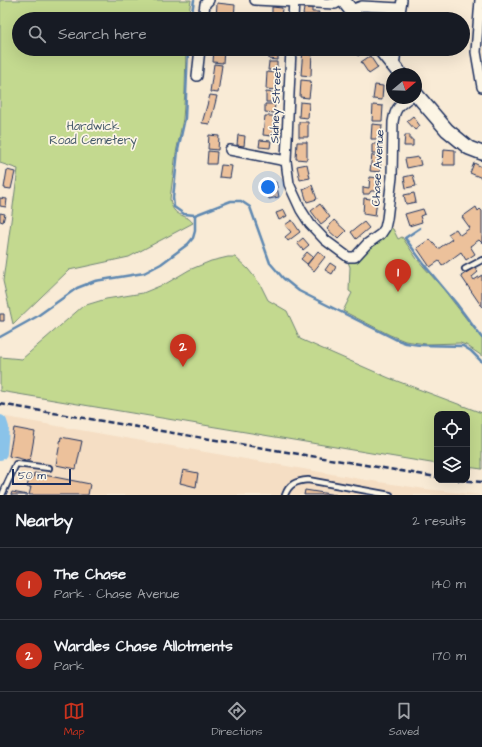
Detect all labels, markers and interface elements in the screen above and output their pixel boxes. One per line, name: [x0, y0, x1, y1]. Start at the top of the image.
search box: [12, 12, 470, 56]
icon: search: [26, 23, 48, 45]
text: Search here: [58, 24, 147, 45]
street label: Sidney Street: [266, 66, 287, 144]
north arrow: [386, 68, 422, 104]
park label: Hardwick Road Cemetery: [49, 118, 137, 150]
street label: Chase Avenue: [368, 129, 389, 207]
your location: [258, 177, 278, 197]
pin: 1: [385, 259, 411, 292]
pin: 2: [170, 334, 196, 367]
map controls: [434, 411, 470, 483]
button: locate: [434, 411, 470, 447]
button: layers: [434, 447, 470, 483]
scale bar: [12, 467, 71, 486]
text: 50 m: [18, 468, 46, 483]
text: Nearby: [16, 509, 73, 533]
text: 2 results: [412, 512, 466, 530]
text: The Chase: [54, 564, 126, 585]
text: 1: [28, 575, 30, 593]
text: 140 m: [432, 575, 466, 593]
text: Park · Chase Avenue: [54, 585, 180, 603]
text: Wardles Chase Allotments: [54, 636, 233, 657]
text: 2: [25, 647, 33, 665]
text: 170 m: [433, 647, 466, 665]
text: Park: [54, 657, 84, 675]
tab: Map: [63, 700, 85, 739]
tab: Directions: [211, 700, 263, 739]
tab: Saved: [389, 700, 419, 739]

